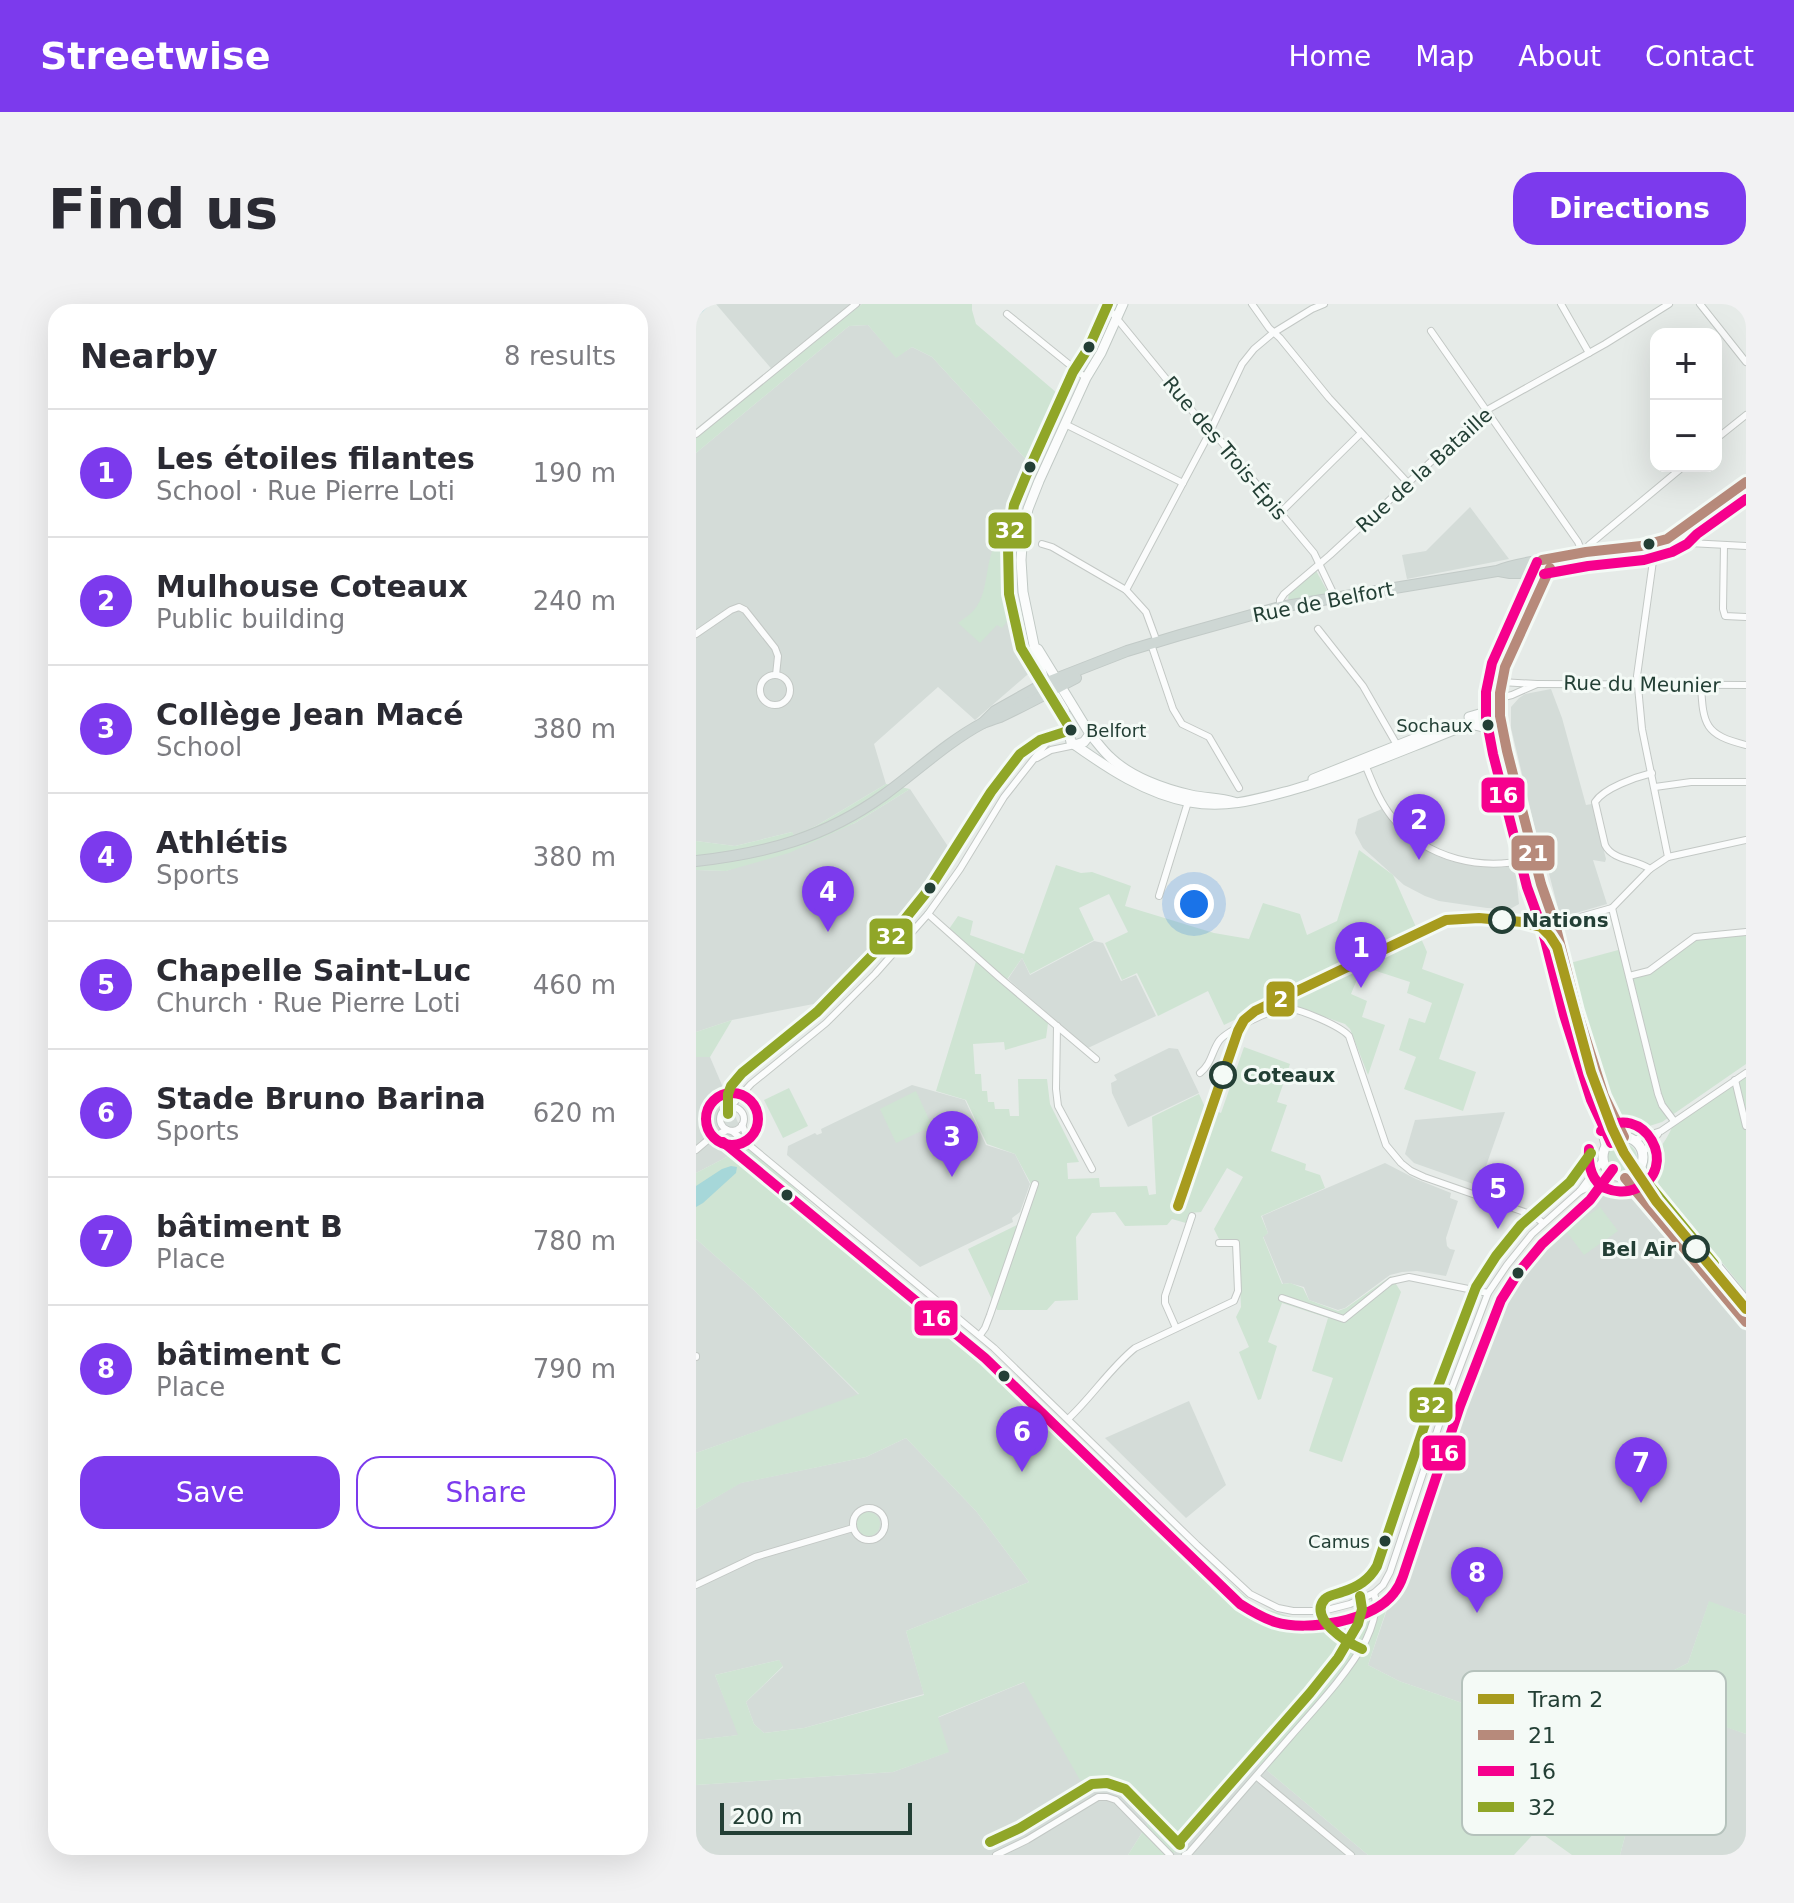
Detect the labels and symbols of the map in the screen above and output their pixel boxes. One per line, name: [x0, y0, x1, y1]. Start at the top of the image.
unlabelled marker: [1081, 339, 1097, 355]
street label: Rue des Trois-Épis: [1158, 371, 1292, 525]
street label: Rue de la Bataille: [1351, 403, 1497, 537]
unlabelled marker: [1022, 459, 1038, 475]
line badge: 32: [987, 511, 1033, 550]
text: 32: [995, 518, 1025, 543]
unlabelled marker: [1641, 536, 1657, 552]
street label: Rue de Belfort: [1251, 577, 1395, 627]
street label: Rue du Meunier: [1563, 671, 1722, 697]
place label: Sochaux: [1396, 715, 1473, 736]
marker: Sochaux: [1480, 717, 1496, 733]
place label: Belfort: [1086, 720, 1146, 741]
marker: Belfort: [1063, 722, 1079, 738]
line badge: 16: [1480, 776, 1526, 814]
text: 16: [1488, 783, 1518, 808]
pin: 2: [1393, 794, 1445, 860]
line badge: 21: [1510, 834, 1556, 872]
text: 21: [1518, 841, 1548, 866]
pin: 4: [802, 866, 854, 932]
unlabelled marker: [922, 880, 938, 896]
your location: [1174, 884, 1214, 924]
marker: Nations: [1489, 907, 1515, 933]
place label: Nations: [1522, 908, 1609, 932]
line badge: 32: [868, 917, 914, 956]
pin: 1: [1335, 922, 1387, 988]
text: 32: [876, 924, 906, 949]
line badge: 2: [1265, 980, 1296, 1018]
text: 2: [1273, 987, 1289, 1012]
marker: Coteaux: [1210, 1062, 1236, 1088]
place label: Coteaux: [1243, 1063, 1335, 1087]
pin: 3: [926, 1111, 978, 1177]
pin: 5: [1472, 1163, 1524, 1229]
unlabelled marker: [779, 1187, 795, 1203]
marker: Bel Air: [1683, 1236, 1709, 1262]
place label: Bel Air: [1601, 1237, 1676, 1261]
unlabelled marker: [1510, 1265, 1526, 1281]
line badge: 16: [913, 1299, 959, 1337]
text: 16: [921, 1306, 951, 1331]
unlabelled marker: [996, 1368, 1012, 1384]
line badge: 32: [1408, 1386, 1454, 1424]
text: 32: [1416, 1393, 1446, 1418]
pin: 6: [996, 1406, 1048, 1472]
line badge: 16: [1421, 1434, 1467, 1472]
pin: 7: [1615, 1437, 1667, 1503]
text: 16: [1429, 1441, 1459, 1466]
place label: Camus: [1308, 1531, 1370, 1552]
marker: Camus: [1377, 1533, 1393, 1549]
pin: 8: [1451, 1547, 1503, 1613]
legend: [1462, 1671, 1726, 1835]
text: Tram 2: [1527, 1687, 1603, 1712]
text: 21: [1528, 1723, 1556, 1748]
text: 16: [1528, 1759, 1556, 1784]
text: 32: [1528, 1795, 1556, 1820]
scale bar: [720, 1799, 912, 1835]

